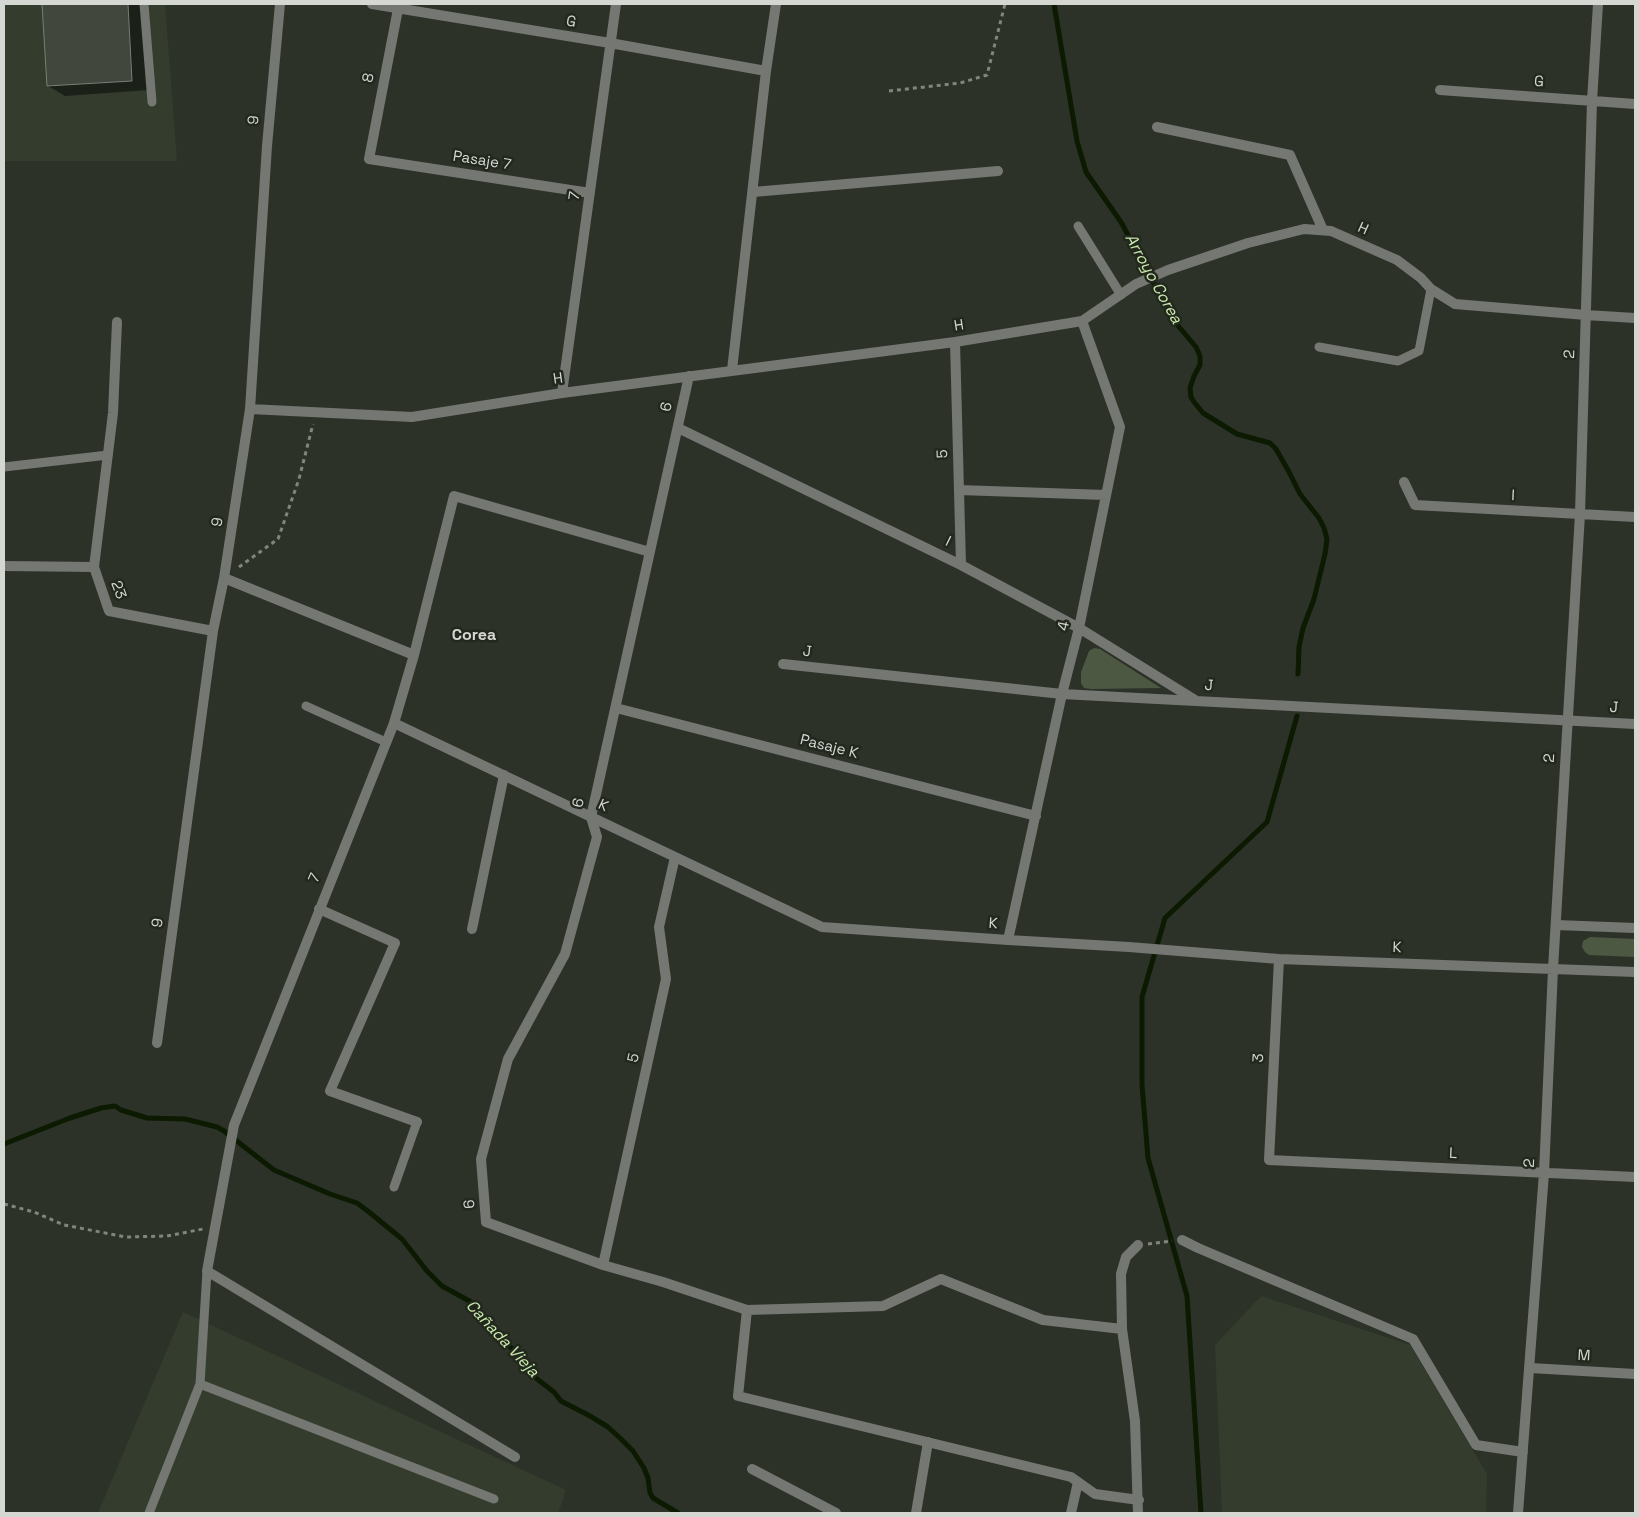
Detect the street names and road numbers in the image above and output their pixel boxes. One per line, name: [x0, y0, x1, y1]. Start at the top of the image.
street label: G: [565, 12, 577, 32]
street label: 8: [359, 72, 379, 84]
street label: G: [1533, 73, 1545, 91]
street label: 9: [245, 115, 263, 125]
street label: Pasaje 7: [452, 148, 512, 174]
street label: 7: [565, 191, 585, 201]
street label: H: [1355, 219, 1371, 239]
street label: H: [953, 316, 965, 336]
street label: 2: [1561, 349, 1579, 359]
street label: H: [552, 369, 564, 389]
street label: 6: [657, 401, 677, 413]
street label: 5: [934, 449, 952, 459]
street label: I: [1511, 487, 1515, 505]
street label: 9: [208, 516, 228, 528]
street label: I: [942, 533, 954, 551]
street label: 23: [106, 578, 130, 602]
street label: 4: [1054, 619, 1074, 633]
street label: J: [802, 643, 812, 661]
street label: J: [1204, 677, 1214, 695]
street label: J: [1609, 699, 1619, 717]
street label: Pasaje K: [798, 731, 860, 763]
street label: 2: [1541, 753, 1559, 763]
street label: K: [595, 796, 611, 816]
street label: 6: [569, 797, 589, 809]
street label: 7: [305, 871, 325, 885]
street label: K: [988, 915, 998, 933]
street label: 9: [148, 917, 168, 929]
street label: K: [1392, 939, 1402, 957]
street label: 5: [624, 1052, 644, 1064]
street label: 3: [1250, 1053, 1268, 1063]
street label: L: [1448, 1145, 1458, 1163]
street label: 2: [1521, 1158, 1539, 1168]
street label: 6: [461, 1199, 479, 1209]
street label: M: [1577, 1347, 1591, 1365]

